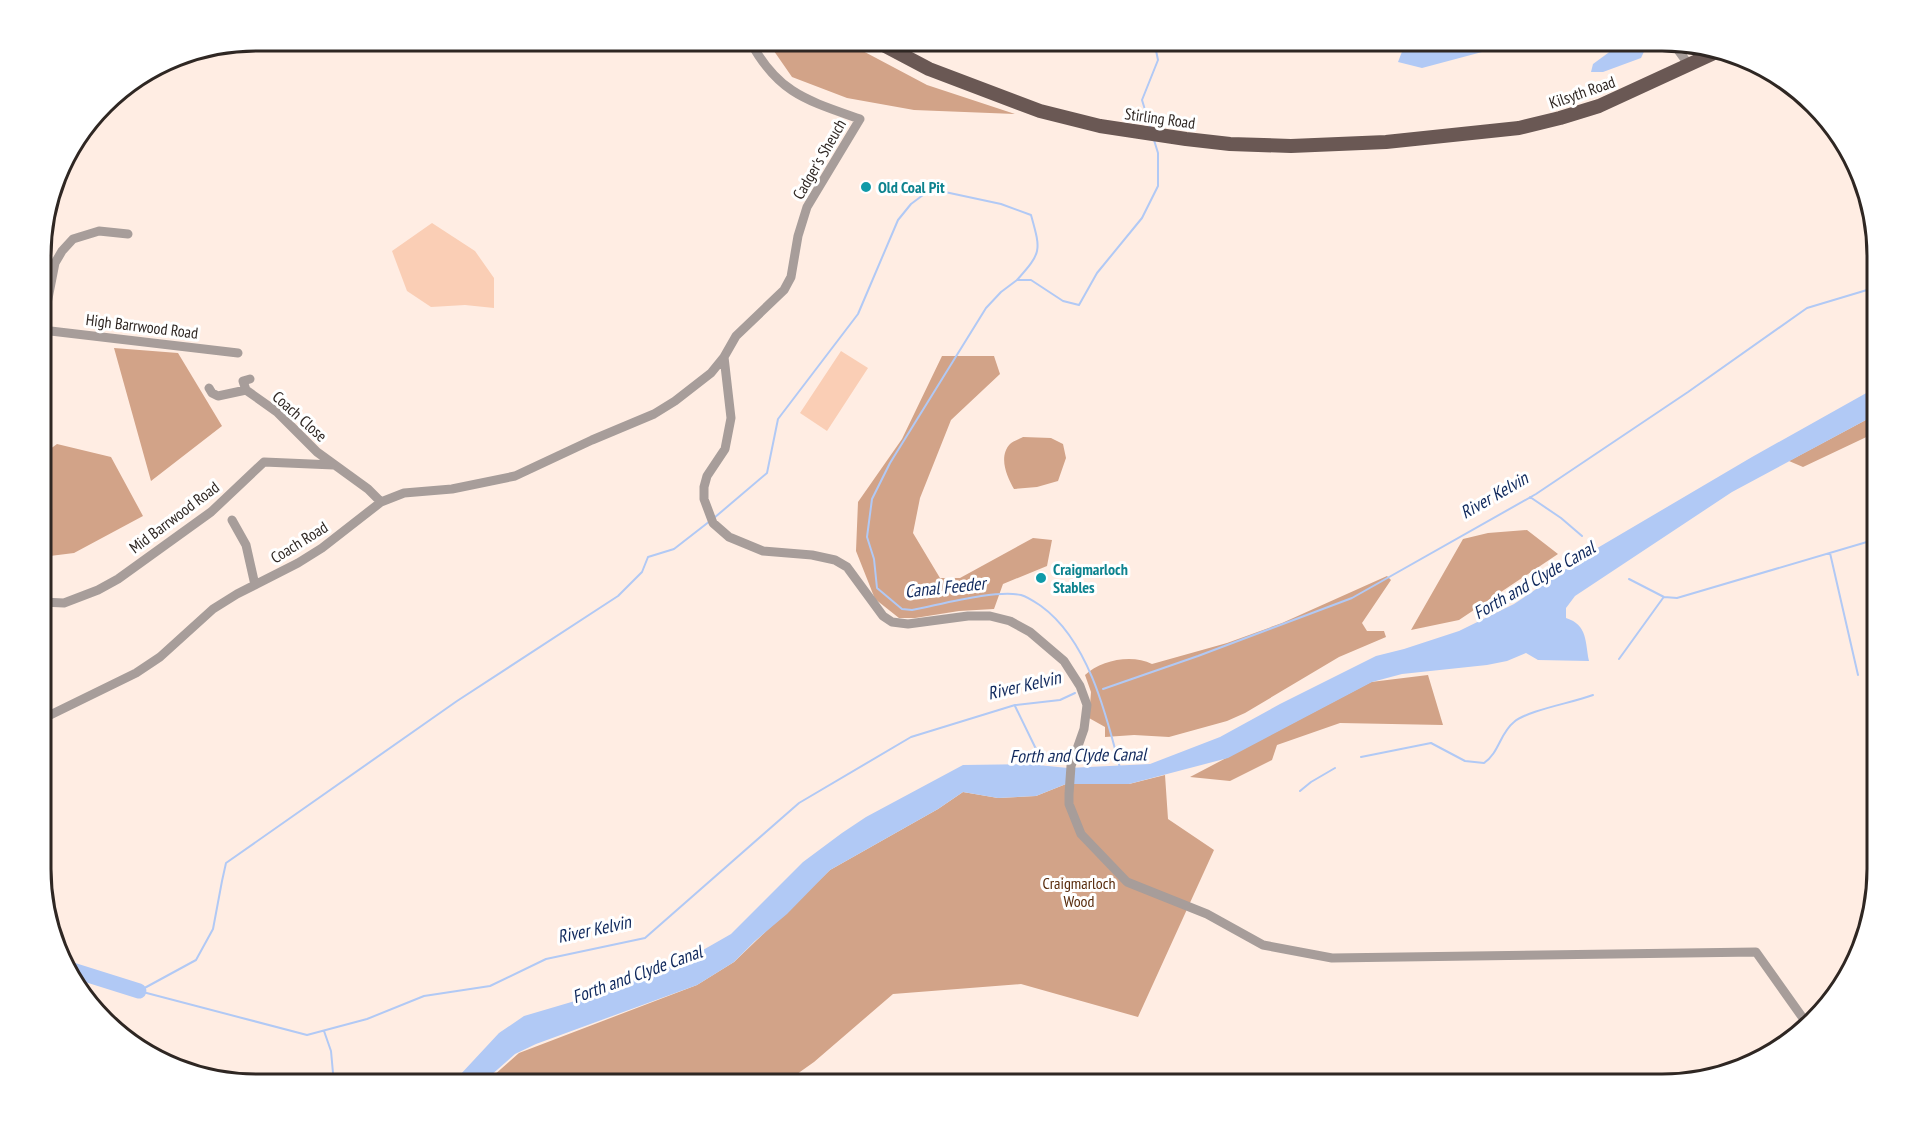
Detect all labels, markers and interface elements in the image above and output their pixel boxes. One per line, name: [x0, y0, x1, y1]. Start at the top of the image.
street label: Kilsyth Road: [1546, 71, 1618, 113]
street label: Stirling Road: [1123, 103, 1197, 133]
street label: Cadger's Sheuch: [788, 115, 850, 203]
place label: Old Coal Pit: [878, 177, 945, 197]
marker: Old Coal Pit: [859, 180, 873, 194]
street label: High Barrwood Road: [85, 309, 199, 343]
street label: Coach Close: [269, 386, 331, 446]
water label: River Kelvin: [1456, 466, 1533, 524]
street label: Mid Barrwood Road: [125, 477, 223, 557]
street label: Coach Road: [267, 517, 331, 567]
water label: Forth and Clyde Canal: [1469, 535, 1601, 624]
place label: Craigmarloch Stables: [1053, 559, 1128, 597]
water label: Canal Feeder: [904, 571, 989, 603]
marker: Craigmarloch Stables: [1034, 571, 1048, 585]
water label: River Kelvin: [985, 665, 1064, 705]
water label: Forth and Clyde Canal: [1009, 742, 1148, 768]
park label: Craigmarloch Wood: [1043, 873, 1115, 911]
water label: River Kelvin: [555, 910, 634, 948]
water label: Forth and Clyde Canal: [569, 939, 707, 1008]

